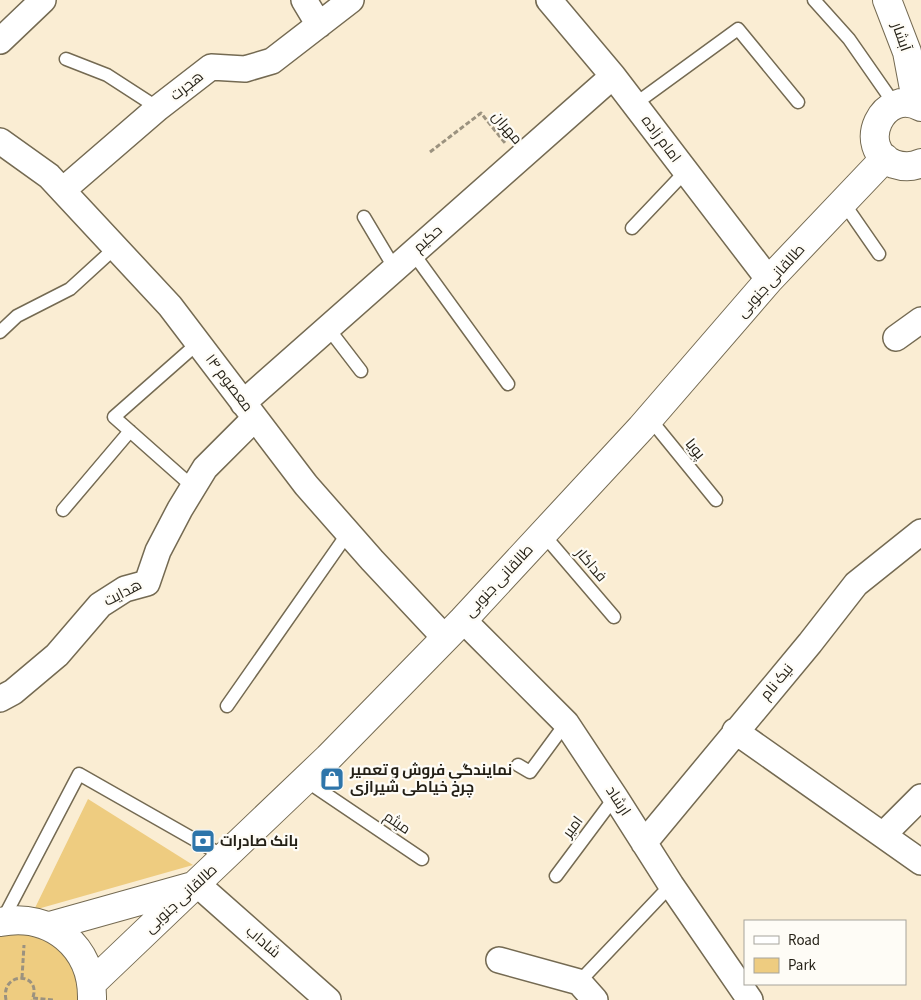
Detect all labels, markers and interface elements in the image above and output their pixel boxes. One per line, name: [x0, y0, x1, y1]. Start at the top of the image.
street label: آبشار: [886, 19, 916, 54]
street label: هجرت: [166, 66, 208, 106]
street label: مهران: [487, 107, 527, 149]
street label: امام زاده: [636, 111, 686, 167]
street label: حکیم: [409, 220, 447, 258]
street label: طالقانی جنوبی: [732, 240, 810, 322]
street label: ۱۴ معصوم: [200, 350, 258, 416]
street label: پویا: [680, 434, 710, 464]
street label: طالقانی جنوبی: [460, 540, 538, 622]
street label: فداکار: [570, 543, 612, 587]
street label: هدایت: [100, 575, 146, 611]
street label: نیک نام: [756, 659, 798, 705]
place label: نمایندگی فروش و تعمیر چرخ خیاطی شیرازی: [349, 760, 512, 798]
shop icon: نمایندگی فروش و تعمیر چرخ خیاطی شیرازی: [319, 766, 345, 792]
street label: ارشاد: [600, 782, 636, 820]
street label: میثم: [379, 806, 415, 840]
street label: امیر: [557, 812, 588, 843]
bank icon: بانک صادرات: [190, 828, 216, 854]
place label: بانک صادرات: [220, 831, 298, 852]
street label: طالقانی جنوبی: [140, 860, 222, 938]
legend: [744, 920, 906, 985]
street label: شاداب: [241, 921, 285, 963]
text: Road: [788, 930, 820, 951]
text: Park: [788, 955, 817, 976]

